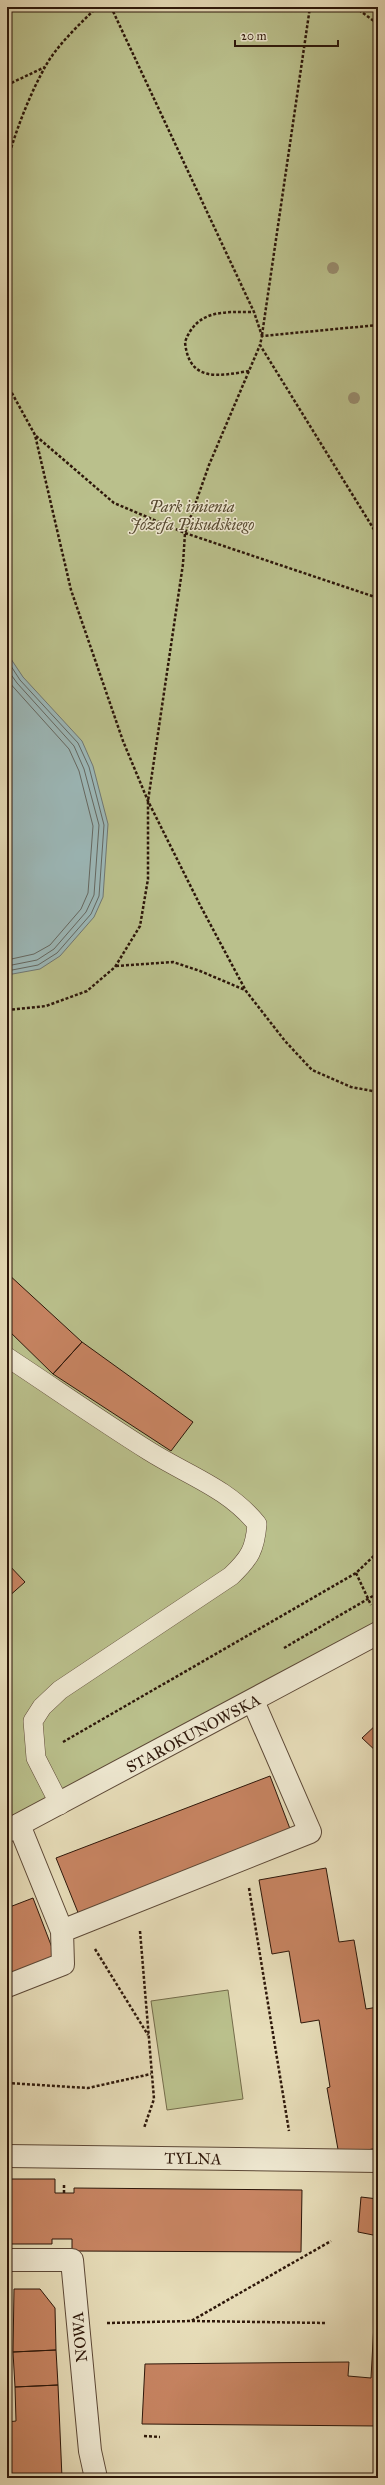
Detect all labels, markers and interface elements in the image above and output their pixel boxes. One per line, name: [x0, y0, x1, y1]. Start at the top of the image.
scale bar: [235, 22, 338, 48]
text: 20 m: [241, 29, 267, 43]
park label: Park imienia Józefa Piłsudskiego: [129, 497, 254, 534]
street label: STAROKUNOWSKA: [123, 1690, 264, 1777]
street label: TYLNA: [164, 2149, 222, 2169]
street label: NOWA: [68, 2311, 91, 2363]

